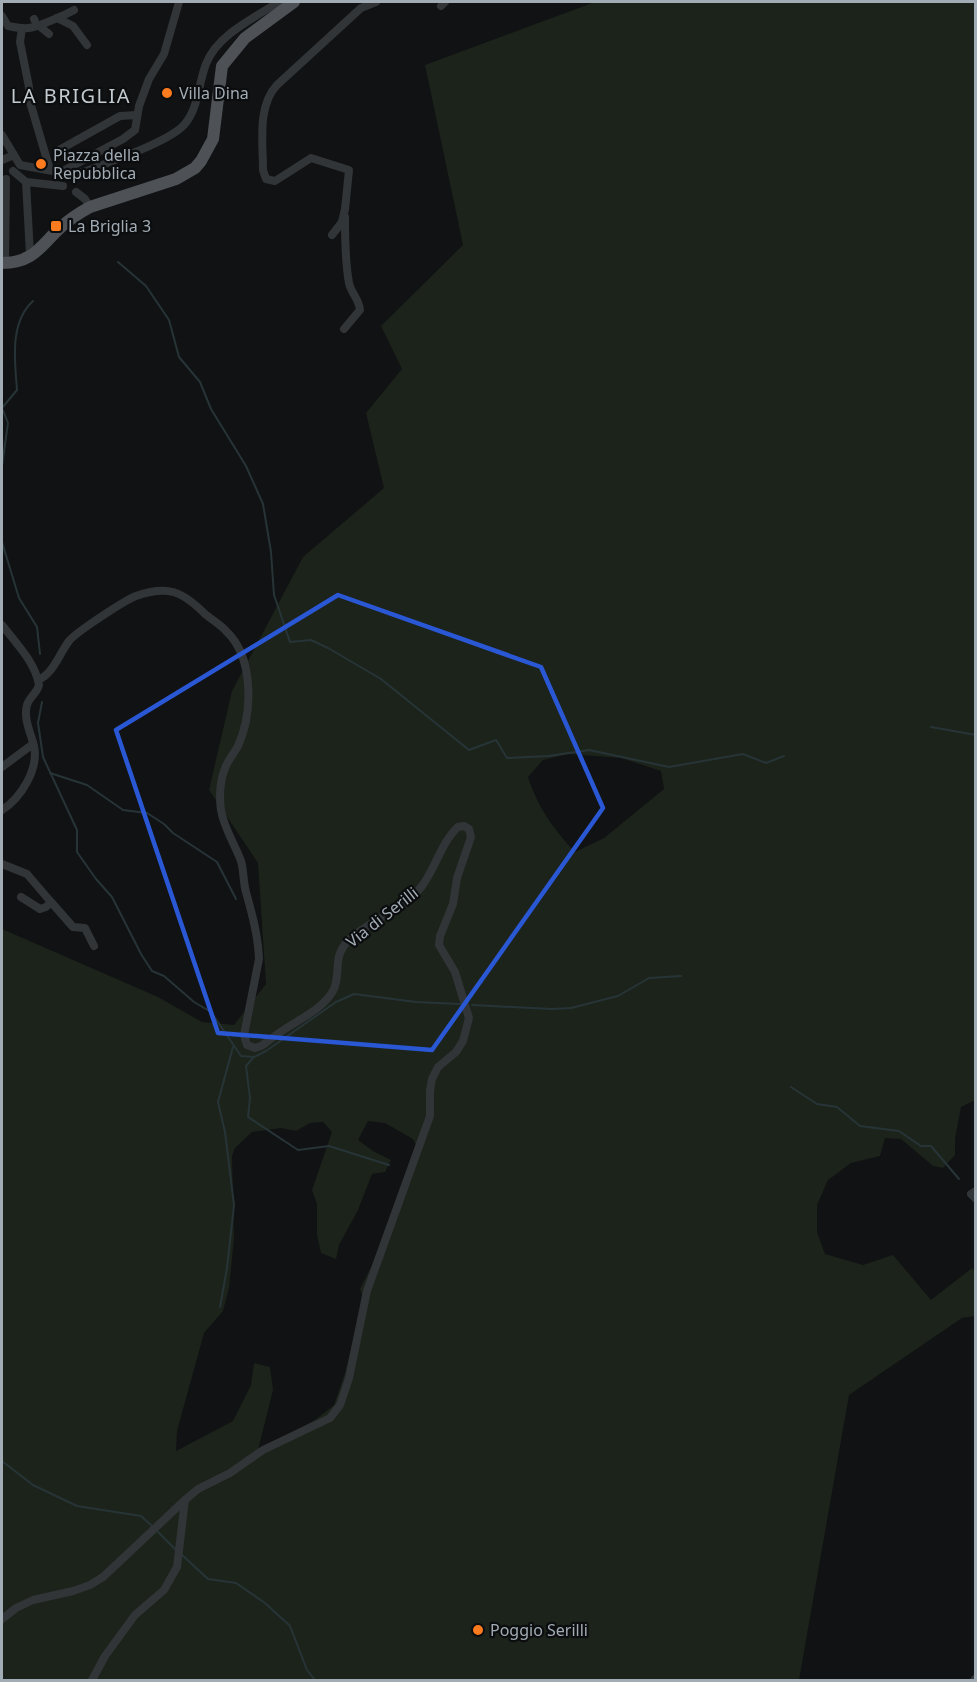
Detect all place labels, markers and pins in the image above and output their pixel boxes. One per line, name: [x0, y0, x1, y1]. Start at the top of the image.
place label: Villa Dina: [179, 82, 249, 104]
marker: Villa Dina: [160, 86, 174, 100]
place label: Piazza della Repubblica: [53, 144, 140, 184]
marker: Piazza della Repubblica: [34, 157, 48, 171]
place label: La Briglia 3: [68, 215, 151, 237]
marker: La Briglia 3: [49, 219, 63, 233]
place label: Poggio Serilli: [490, 1619, 588, 1641]
marker: Poggio Serilli: [471, 1623, 485, 1637]

